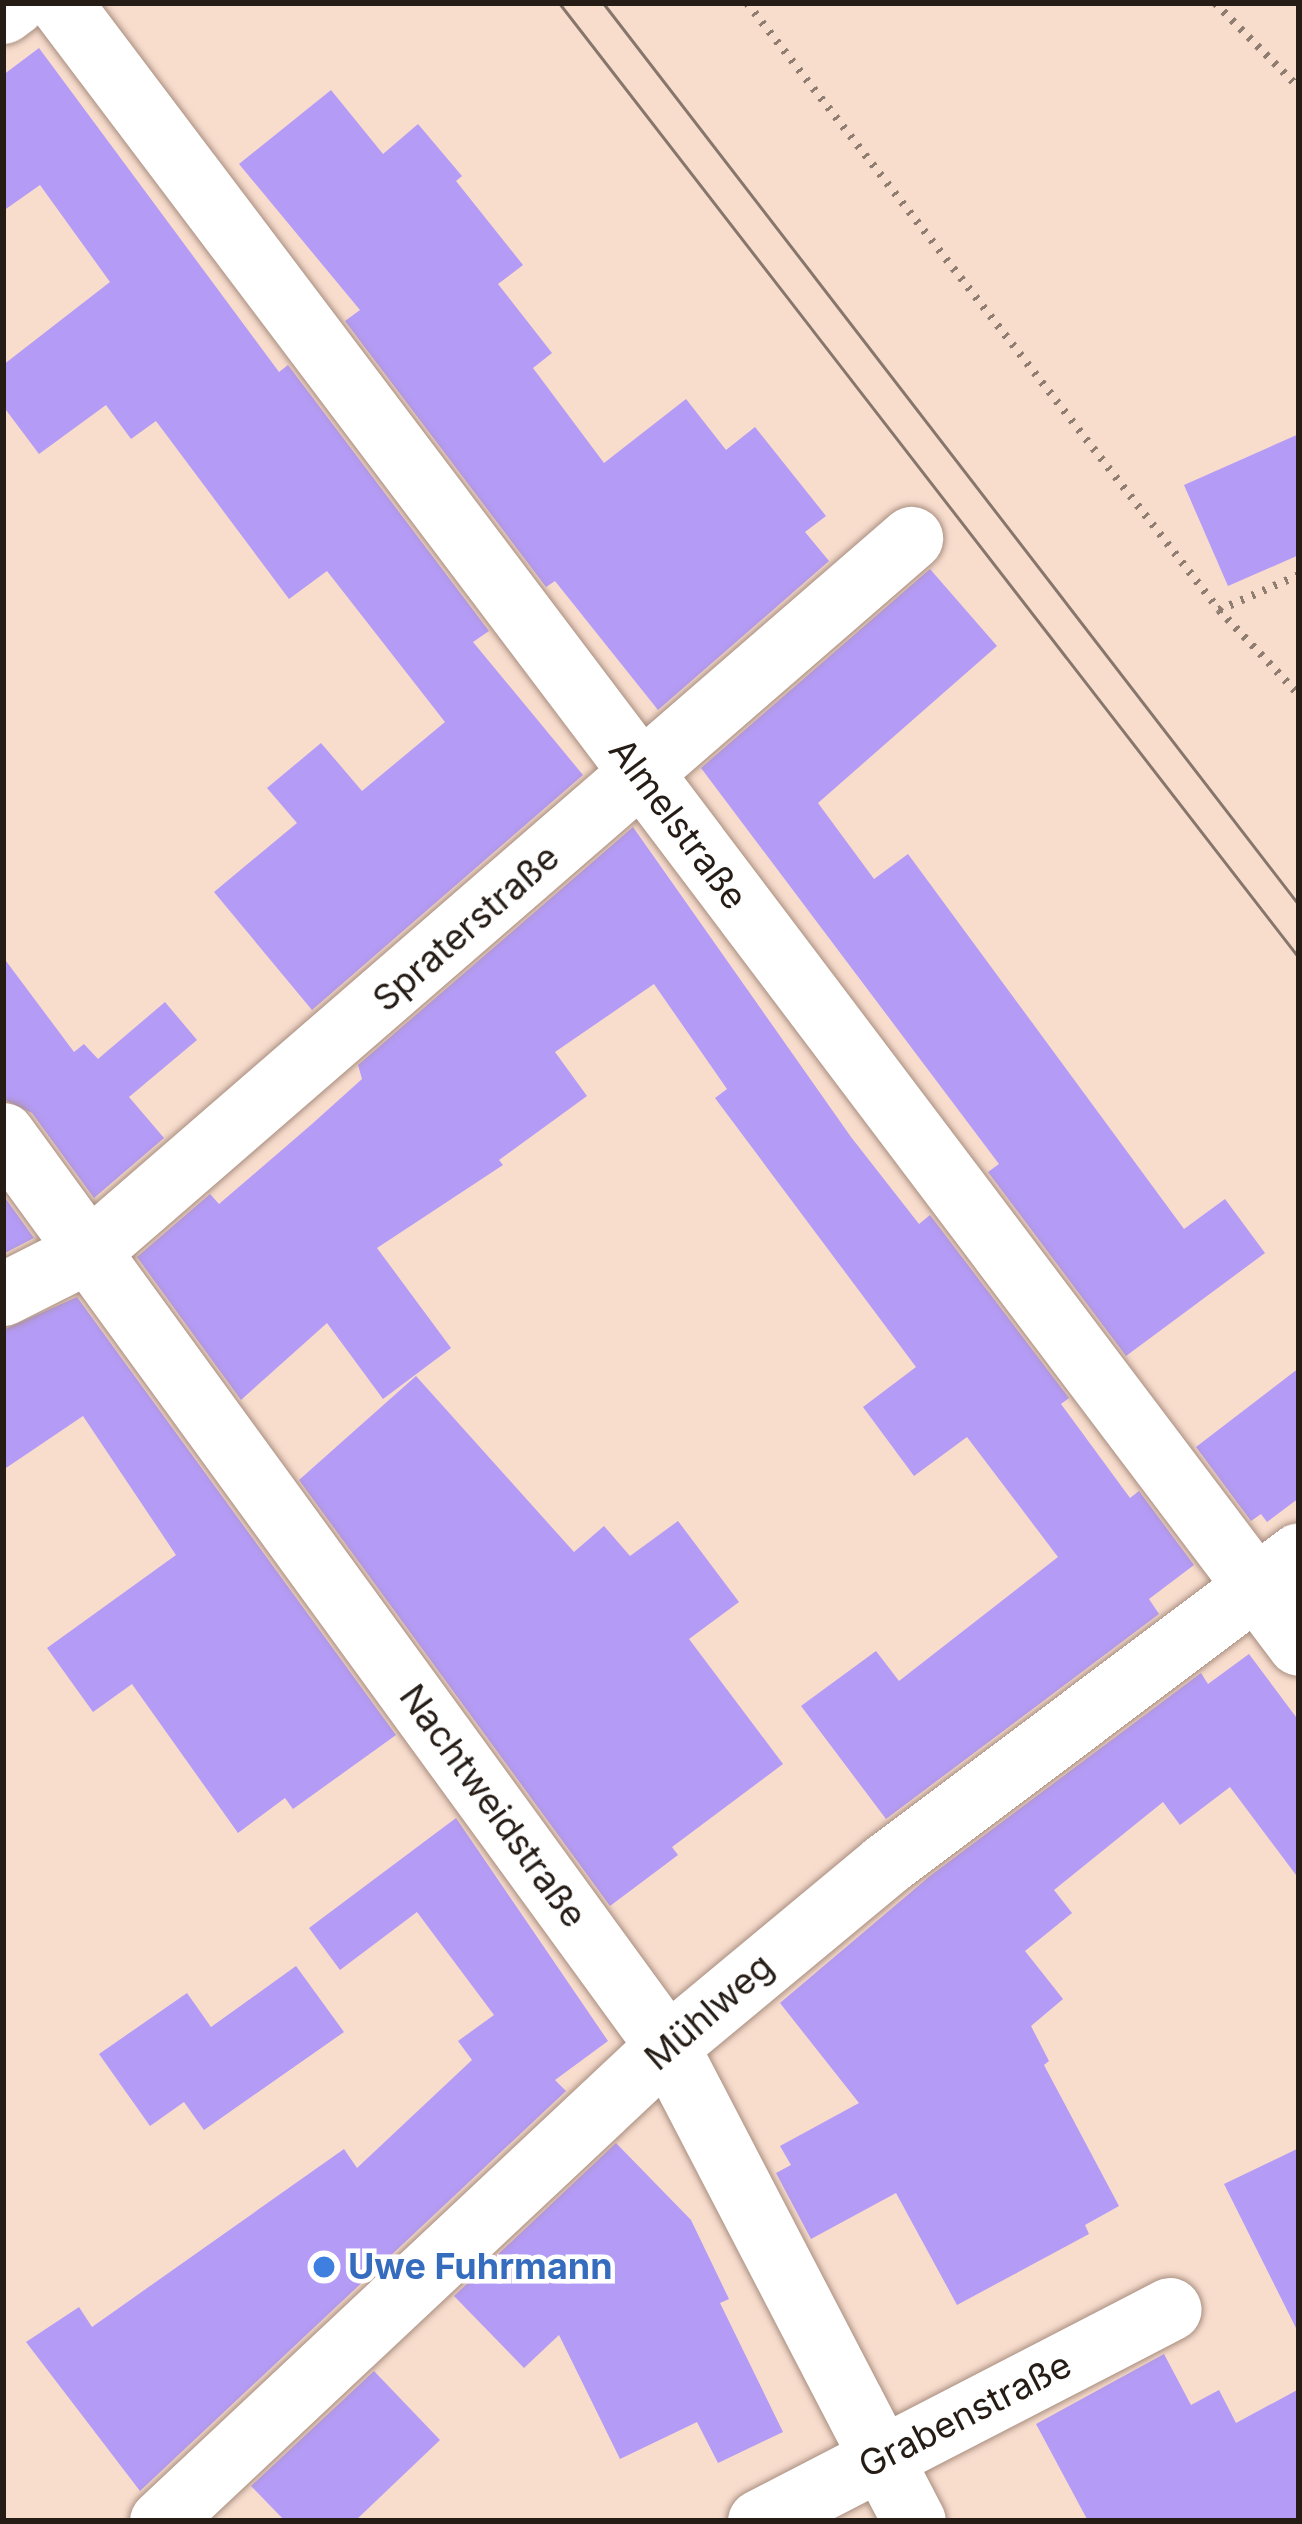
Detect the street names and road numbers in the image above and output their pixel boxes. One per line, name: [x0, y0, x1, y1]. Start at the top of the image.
street label: Almelstraße: [600, 730, 756, 918]
street label: Spraterstraße: [364, 835, 568, 1021]
street label: Nachtweidstraße: [390, 1676, 596, 1936]
street label: Mühlweg: [636, 1945, 782, 2079]
street label: Grabenstraße: [852, 2343, 1078, 2487]

